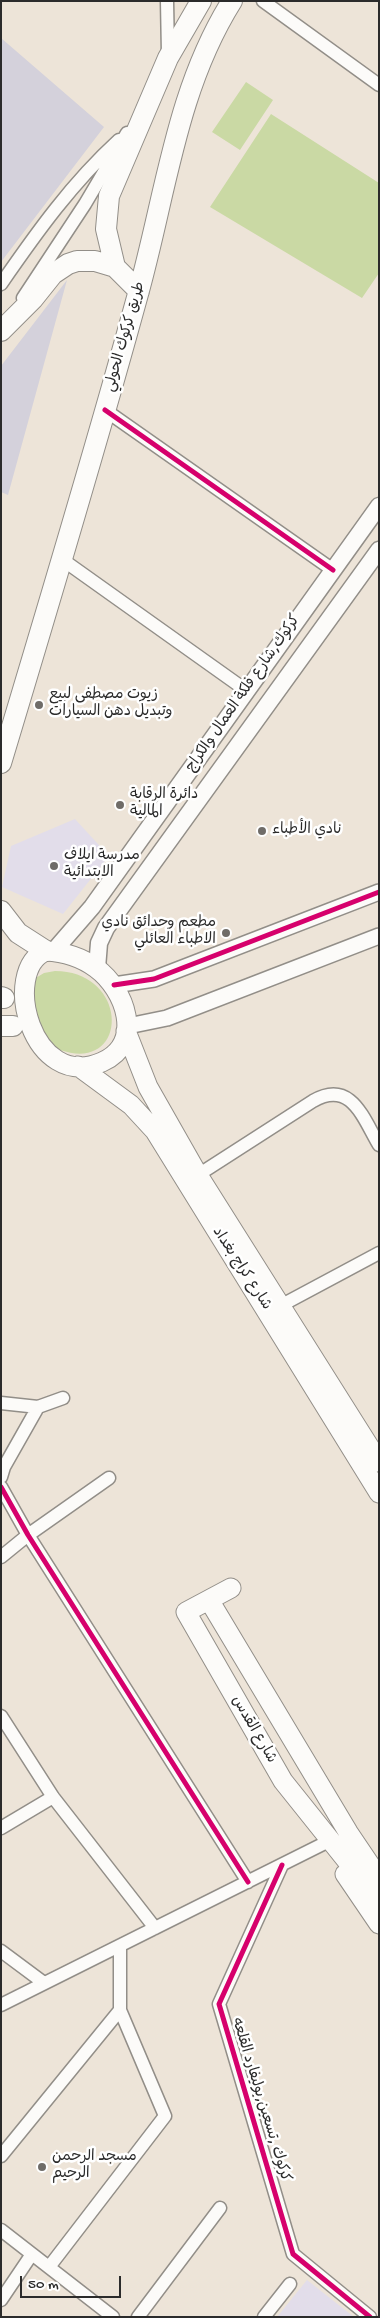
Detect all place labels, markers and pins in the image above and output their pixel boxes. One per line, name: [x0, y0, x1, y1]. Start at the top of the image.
place label: زيوت مصطفى لبيع وتبديل دهن السيارات: [49, 687, 172, 722]
marker: زيوت مصطفى لبيع وتبديل دهن السيارات: [33, 699, 45, 711]
place label: دائرة الرقابة المالية: [130, 787, 198, 822]
marker: دائرة الرقابة المالية: [114, 799, 126, 811]
place label: نادي الأطباء: [272, 822, 341, 840]
marker: نادي الأطباء: [256, 825, 268, 837]
place label: مدرسة ايلاف الابتدائية: [64, 848, 140, 883]
marker: مدرسة ايلاف الابتدائية: [48, 860, 60, 872]
place label: مطعم وحدائق نادي الاطباء العائلي: [102, 915, 216, 950]
marker: مطعم وحدائق نادي الاطباء العائلي: [220, 927, 232, 939]
place label: مسجد الرحمن الرحيم: [52, 2149, 137, 2184]
marker: مسجد الرحمن الرحيم: [36, 2161, 48, 2173]

